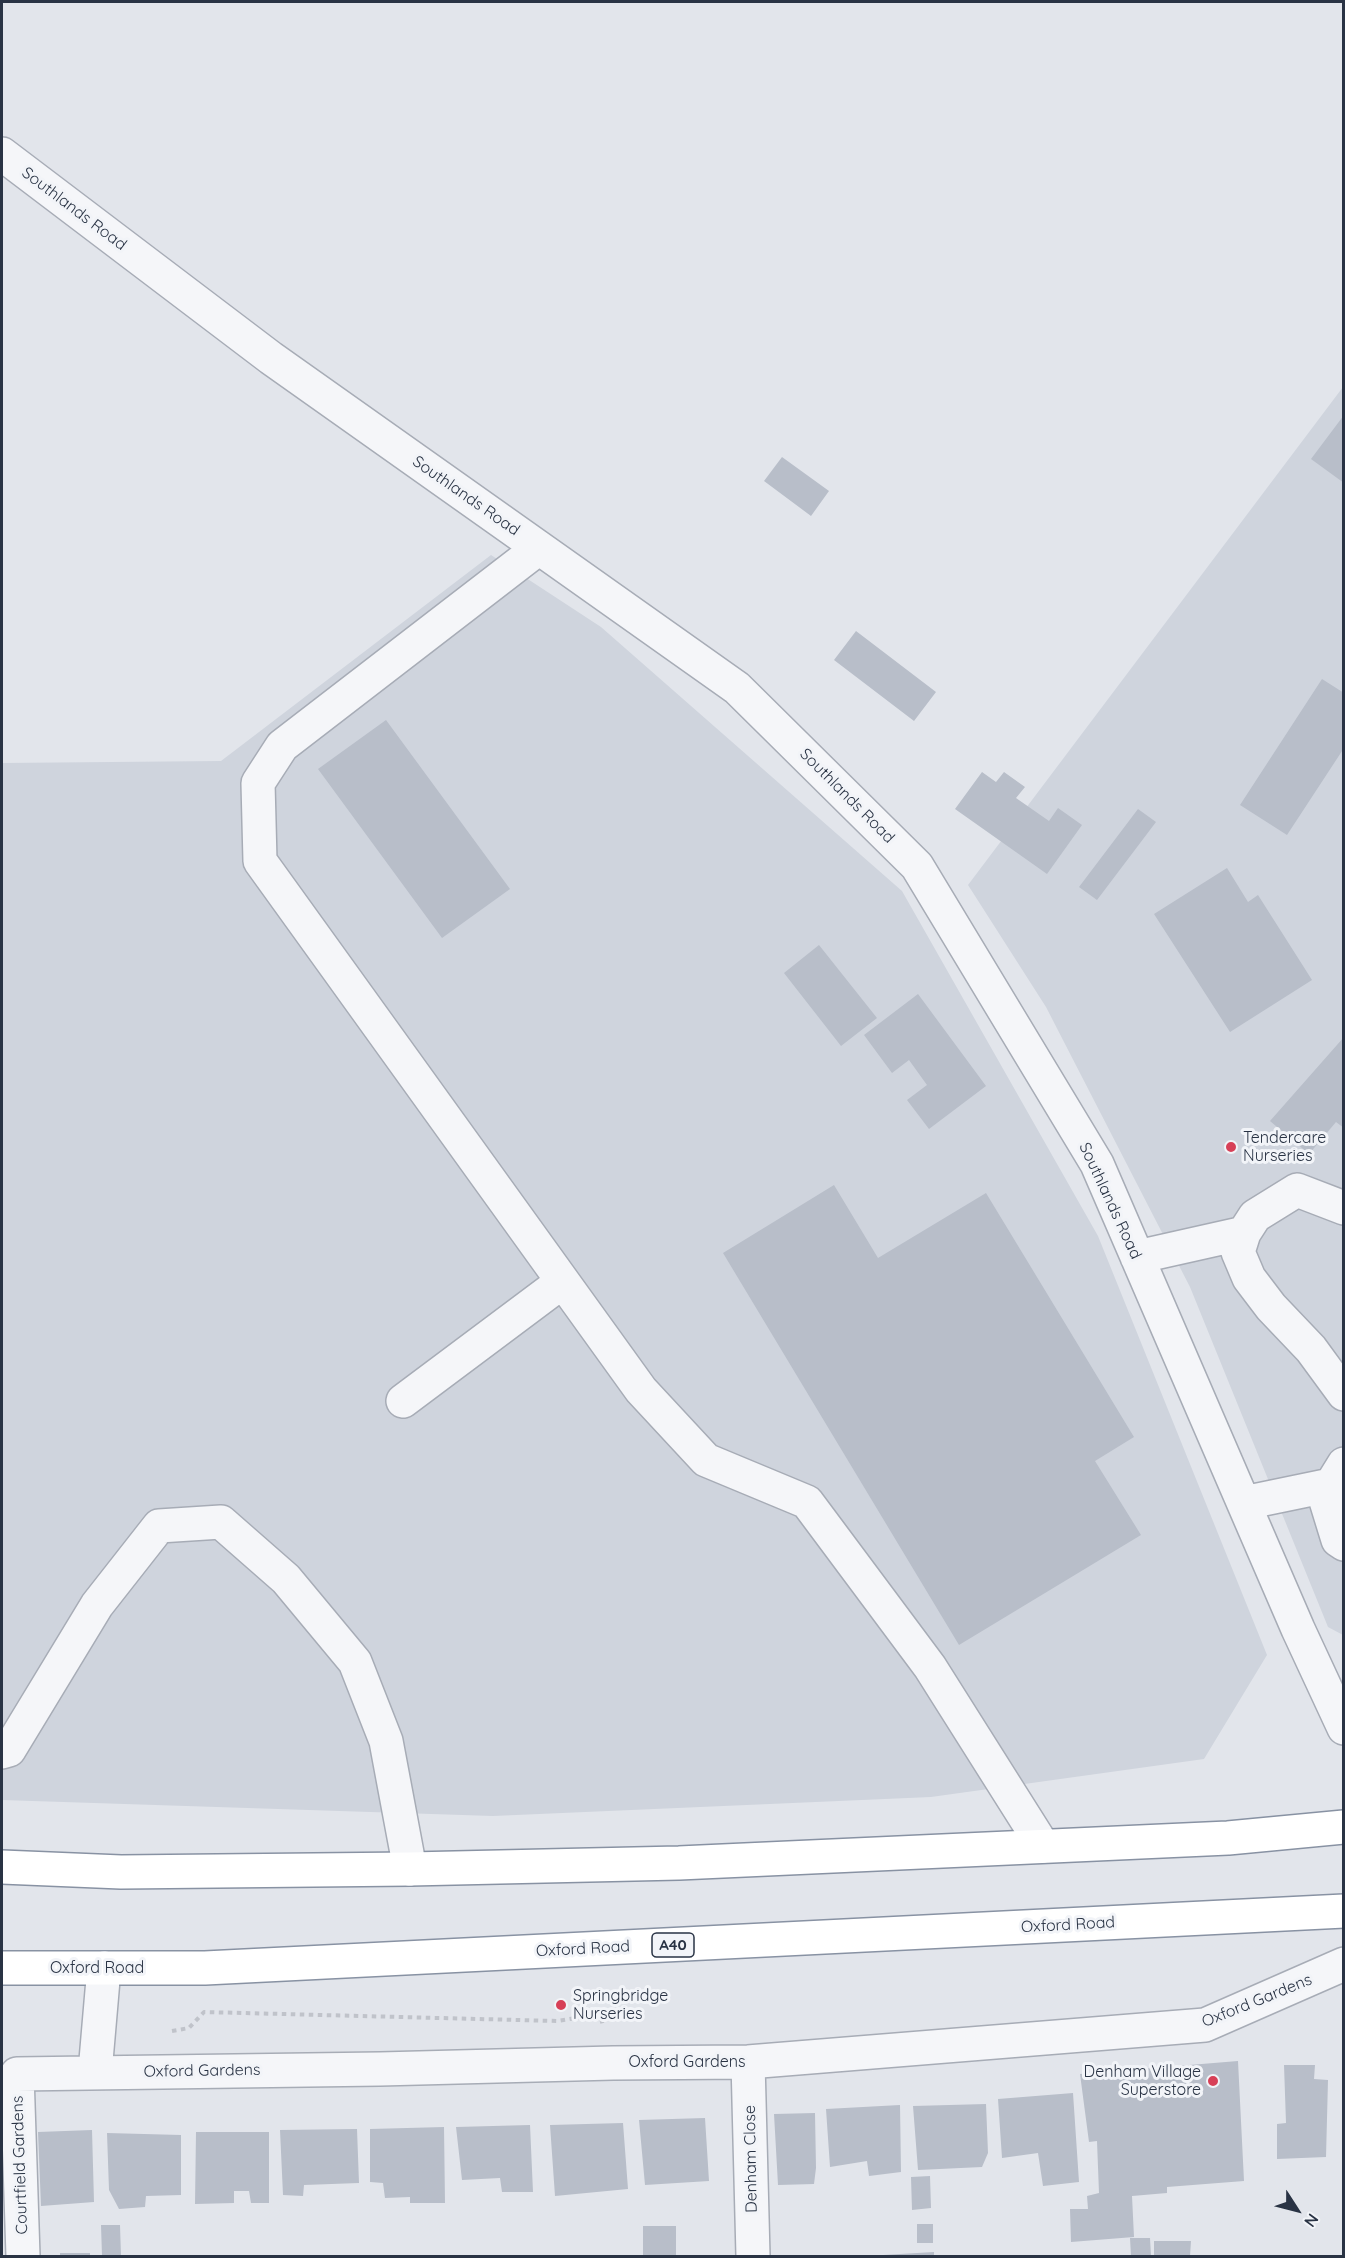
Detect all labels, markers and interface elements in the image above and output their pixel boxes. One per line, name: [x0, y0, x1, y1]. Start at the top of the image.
street label: Southlands Road: [18, 163, 130, 255]
street label: Southlands Road: [409, 452, 523, 540]
street label: Southlands Road: [796, 745, 898, 847]
place label: Tendercare Nurseries: [1243, 1128, 1326, 1166]
street label: Southlands Road: [1075, 1140, 1145, 1262]
marker: Tendercare Nurseries: [1224, 1140, 1238, 1154]
street label: Oxford Road: [1020, 1913, 1116, 1937]
road number: A40: [652, 1933, 694, 1957]
street label: Oxford Road: [535, 1937, 631, 1961]
street label: Oxford Road: [50, 1958, 144, 1978]
street label: Oxford Gardens: [1199, 1970, 1315, 2032]
place label: Springbridge Nurseries: [573, 1986, 668, 2024]
marker: Springbridge Nurseries: [554, 1998, 568, 2012]
street label: Oxford Gardens: [629, 2052, 745, 2072]
street label: Oxford Gardens: [143, 2060, 261, 2082]
place label: Denham Village Superstore: [1084, 2062, 1201, 2100]
marker: Denham Village Superstore: [1206, 2074, 1220, 2088]
street label: Courtfield Gardens: [8, 2095, 32, 2235]
street label: Denham Close: [740, 2105, 762, 2213]
north arrow: [1267, 2180, 1327, 2240]
text: N: [1300, 2210, 1323, 2231]

